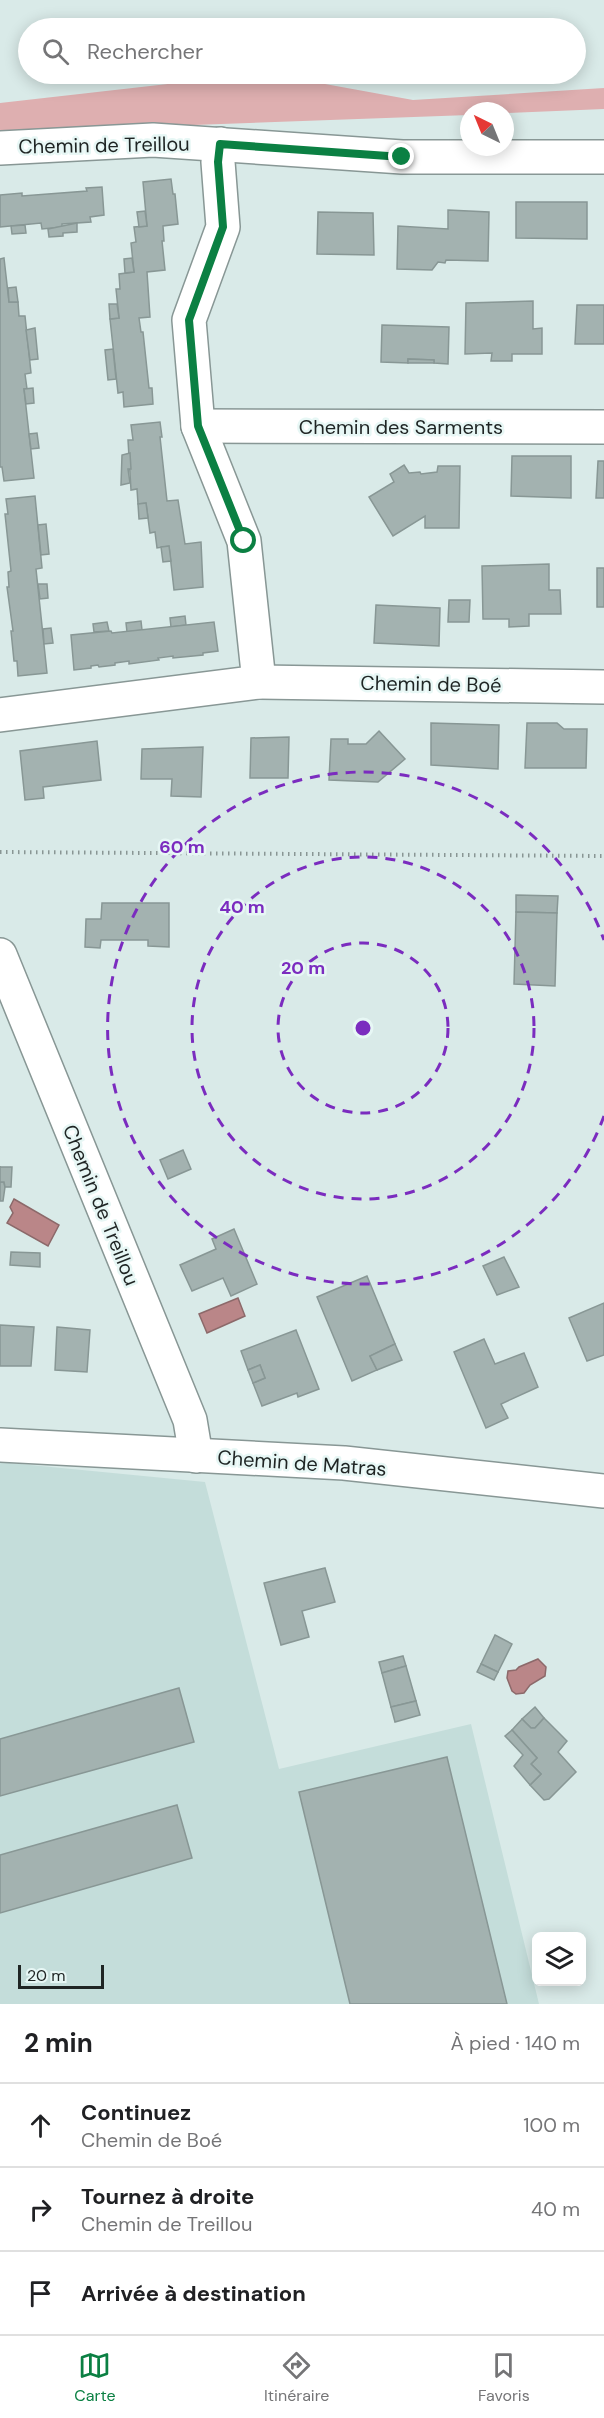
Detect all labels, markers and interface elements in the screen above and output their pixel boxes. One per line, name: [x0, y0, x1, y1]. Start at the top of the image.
search box: [18, 18, 586, 84]
icon: search: [39, 35, 72, 68]
text: Rechercher: [87, 37, 203, 66]
north arrow: [460, 102, 514, 156]
street label: Chemin de Treillou: [18, 131, 190, 159]
route end: [388, 143, 414, 169]
street label: Chemin des Sarments: [299, 414, 503, 440]
route start: [230, 527, 256, 553]
street label: Chemin de Boé: [360, 670, 502, 698]
text: 60 m: [159, 835, 205, 859]
text: 40 m: [219, 895, 265, 919]
text: 20 m: [281, 956, 325, 980]
centre of rings: [353, 1018, 373, 1038]
street label: Chemin de Treillou: [57, 1121, 145, 1289]
street label: Chemin de Matras: [217, 1444, 387, 1482]
map controls: [532, 1932, 586, 1986]
button: layers: [532, 1932, 586, 1986]
scale bar: [18, 1962, 104, 1990]
text: 20 m: [27, 1965, 66, 1986]
text: 2 min: [24, 2026, 93, 2060]
text: À pied · 140 m: [450, 2030, 580, 2056]
text: Continuez: [81, 2098, 191, 2127]
icon: ahead: [24, 2109, 57, 2142]
text: 100 m: [523, 2112, 580, 2138]
text: Chemin de Boé: [81, 2127, 222, 2153]
text: Tournez à droite: [81, 2182, 254, 2211]
icon: right: [24, 2193, 57, 2226]
text: 40 m: [531, 2196, 580, 2222]
text: Chemin de Treillou: [81, 2211, 252, 2237]
icon: arrive: [24, 2277, 57, 2310]
text: Arrivée à destination: [81, 2279, 306, 2308]
tab: Carte: [74, 2349, 116, 2406]
tab: Itinéraire: [264, 2349, 329, 2406]
tab: Favoris: [478, 2349, 530, 2406]

